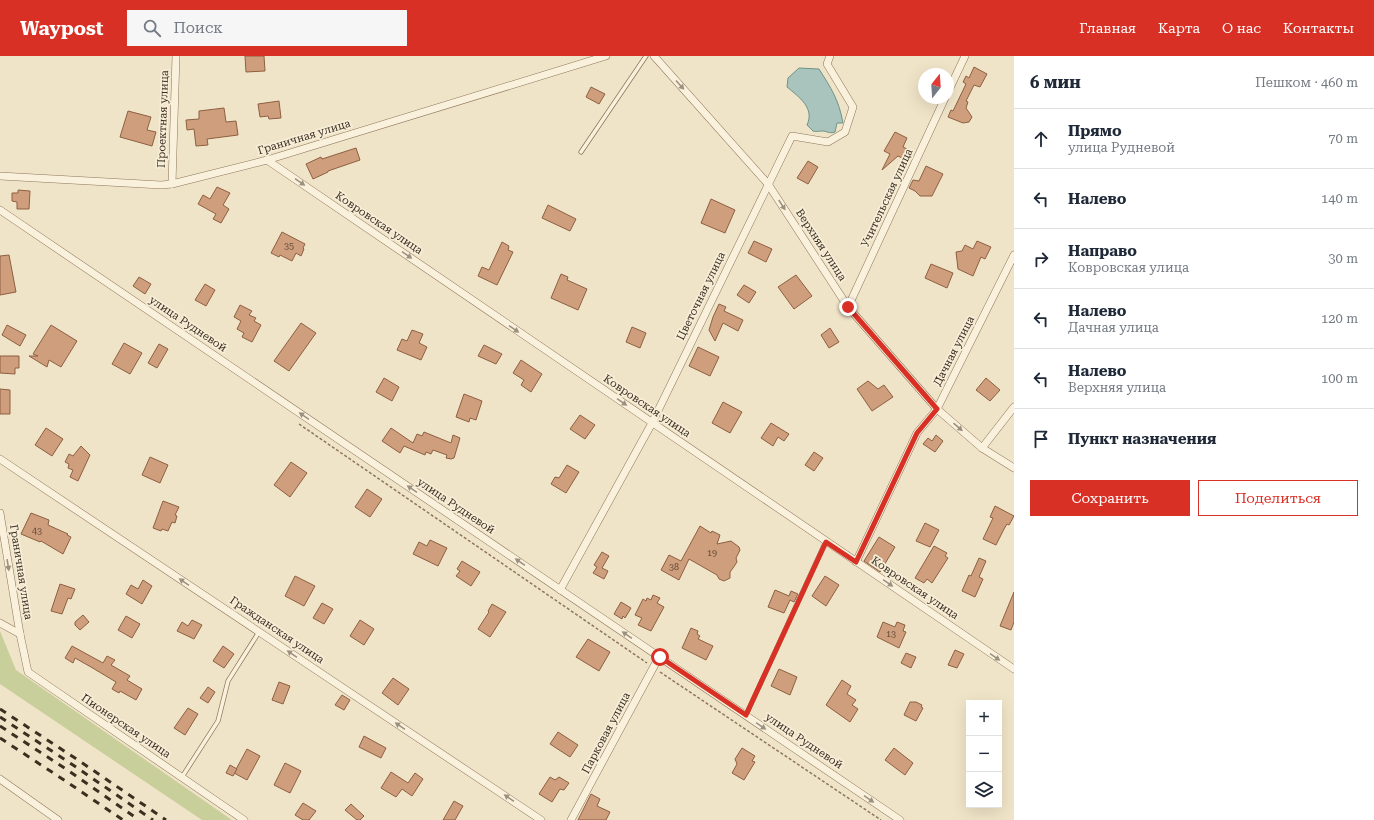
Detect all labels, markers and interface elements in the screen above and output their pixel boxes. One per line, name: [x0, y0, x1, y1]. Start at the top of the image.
search box: [127, 10, 407, 46]
text: Waypost: [20, 17, 103, 40]
icon: search: [141, 17, 163, 39]
text: Поиск: [173, 19, 223, 37]
text: Главная: [1079, 20, 1136, 36]
text: Карта: [1158, 20, 1200, 36]
text: О нас: [1222, 20, 1261, 36]
text: Контакты: [1283, 20, 1354, 36]
north arrow: [918, 68, 954, 104]
street label: Проектная улица: [155, 70, 171, 168]
text: 6 мин: [1030, 72, 1081, 92]
text: Пешком · 460 m: [1255, 75, 1358, 90]
one-way arrow: [675, 80, 684, 90]
street label: Граничная улица: [256, 117, 352, 157]
text: Прямо: [1068, 122, 1122, 140]
icon: ahead: [1030, 128, 1052, 150]
text: 70 m: [1328, 131, 1358, 146]
text: улица Рудневой: [1068, 140, 1175, 155]
street label: Учительская улица: [858, 147, 916, 249]
one-way arrow: [294, 178, 305, 186]
icon: left: [1030, 188, 1052, 210]
street label: Ковровская улица: [333, 189, 425, 257]
text: Налево: [1068, 190, 1127, 208]
text: 140 m: [1321, 191, 1358, 206]
one-way arrow: [778, 200, 786, 210]
street label: Верхняя улица: [793, 207, 849, 283]
house number: 35: [284, 241, 294, 251]
text: Направо: [1068, 242, 1137, 260]
icon: right: [1030, 248, 1052, 270]
street label: Цветочная улица: [674, 250, 728, 342]
one-way arrow: [402, 251, 412, 259]
text: 30 m: [1328, 251, 1358, 266]
text: Ковровская улица: [1068, 260, 1189, 275]
street label: улица Рудневой: [147, 293, 229, 355]
route end: [839, 298, 857, 316]
text: Налево: [1068, 302, 1127, 320]
icon: left: [1030, 308, 1052, 330]
text: 120 m: [1321, 311, 1358, 326]
street label: Дачная улица: [931, 314, 977, 388]
text: Дачная улица: [1068, 320, 1159, 335]
one-way arrow: [509, 325, 520, 333]
text: Налево: [1068, 362, 1127, 380]
icon: left: [1030, 368, 1052, 390]
text: 100 m: [1321, 371, 1358, 386]
street label: Ковровская улица: [601, 372, 693, 440]
text: Верхняя улица: [1068, 380, 1166, 395]
one-way arrow: [617, 398, 627, 406]
one-way arrow: [299, 412, 310, 420]
one-way arrow: [953, 422, 963, 431]
icon: arrive: [1030, 428, 1052, 450]
text: Пункт назначения: [1068, 430, 1216, 448]
street label: улица Рудневой: [415, 475, 497, 537]
button: Сохранить: [1030, 480, 1190, 516]
button: Поделиться: [1198, 480, 1358, 516]
one-way arrow: [407, 485, 417, 493]
street label: Граничная улица: [7, 523, 35, 621]
house number: 43: [32, 526, 42, 536]
house number: 19: [707, 548, 717, 558]
street label: Ковровская улица: [869, 554, 961, 622]
one-way arrow: [514, 558, 525, 566]
one-way arrow: [6, 559, 12, 571]
house number: 38: [669, 562, 679, 572]
one-way arrow: [179, 578, 189, 586]
one-way arrow: [882, 580, 894, 587]
street label: Гражданская улица: [227, 594, 327, 666]
house number: 13: [886, 629, 896, 639]
one-way arrow: [622, 631, 632, 639]
route start: [651, 648, 669, 666]
one-way arrow: [287, 650, 297, 658]
one-way arrow: [990, 653, 1001, 661]
street label: Парковая улица: [579, 690, 633, 776]
street label: Пионерская улица: [79, 691, 173, 761]
map controls: [966, 700, 1002, 808]
button: +: [966, 700, 1002, 736]
street label: улица Рудневой: [763, 710, 845, 772]
one-way arrow: [395, 722, 406, 730]
one-way arrow: [756, 722, 766, 730]
button: −: [966, 736, 1002, 772]
button: layers: [966, 772, 1002, 808]
one-way arrow: [503, 794, 514, 802]
one-way arrow: [864, 795, 874, 803]

